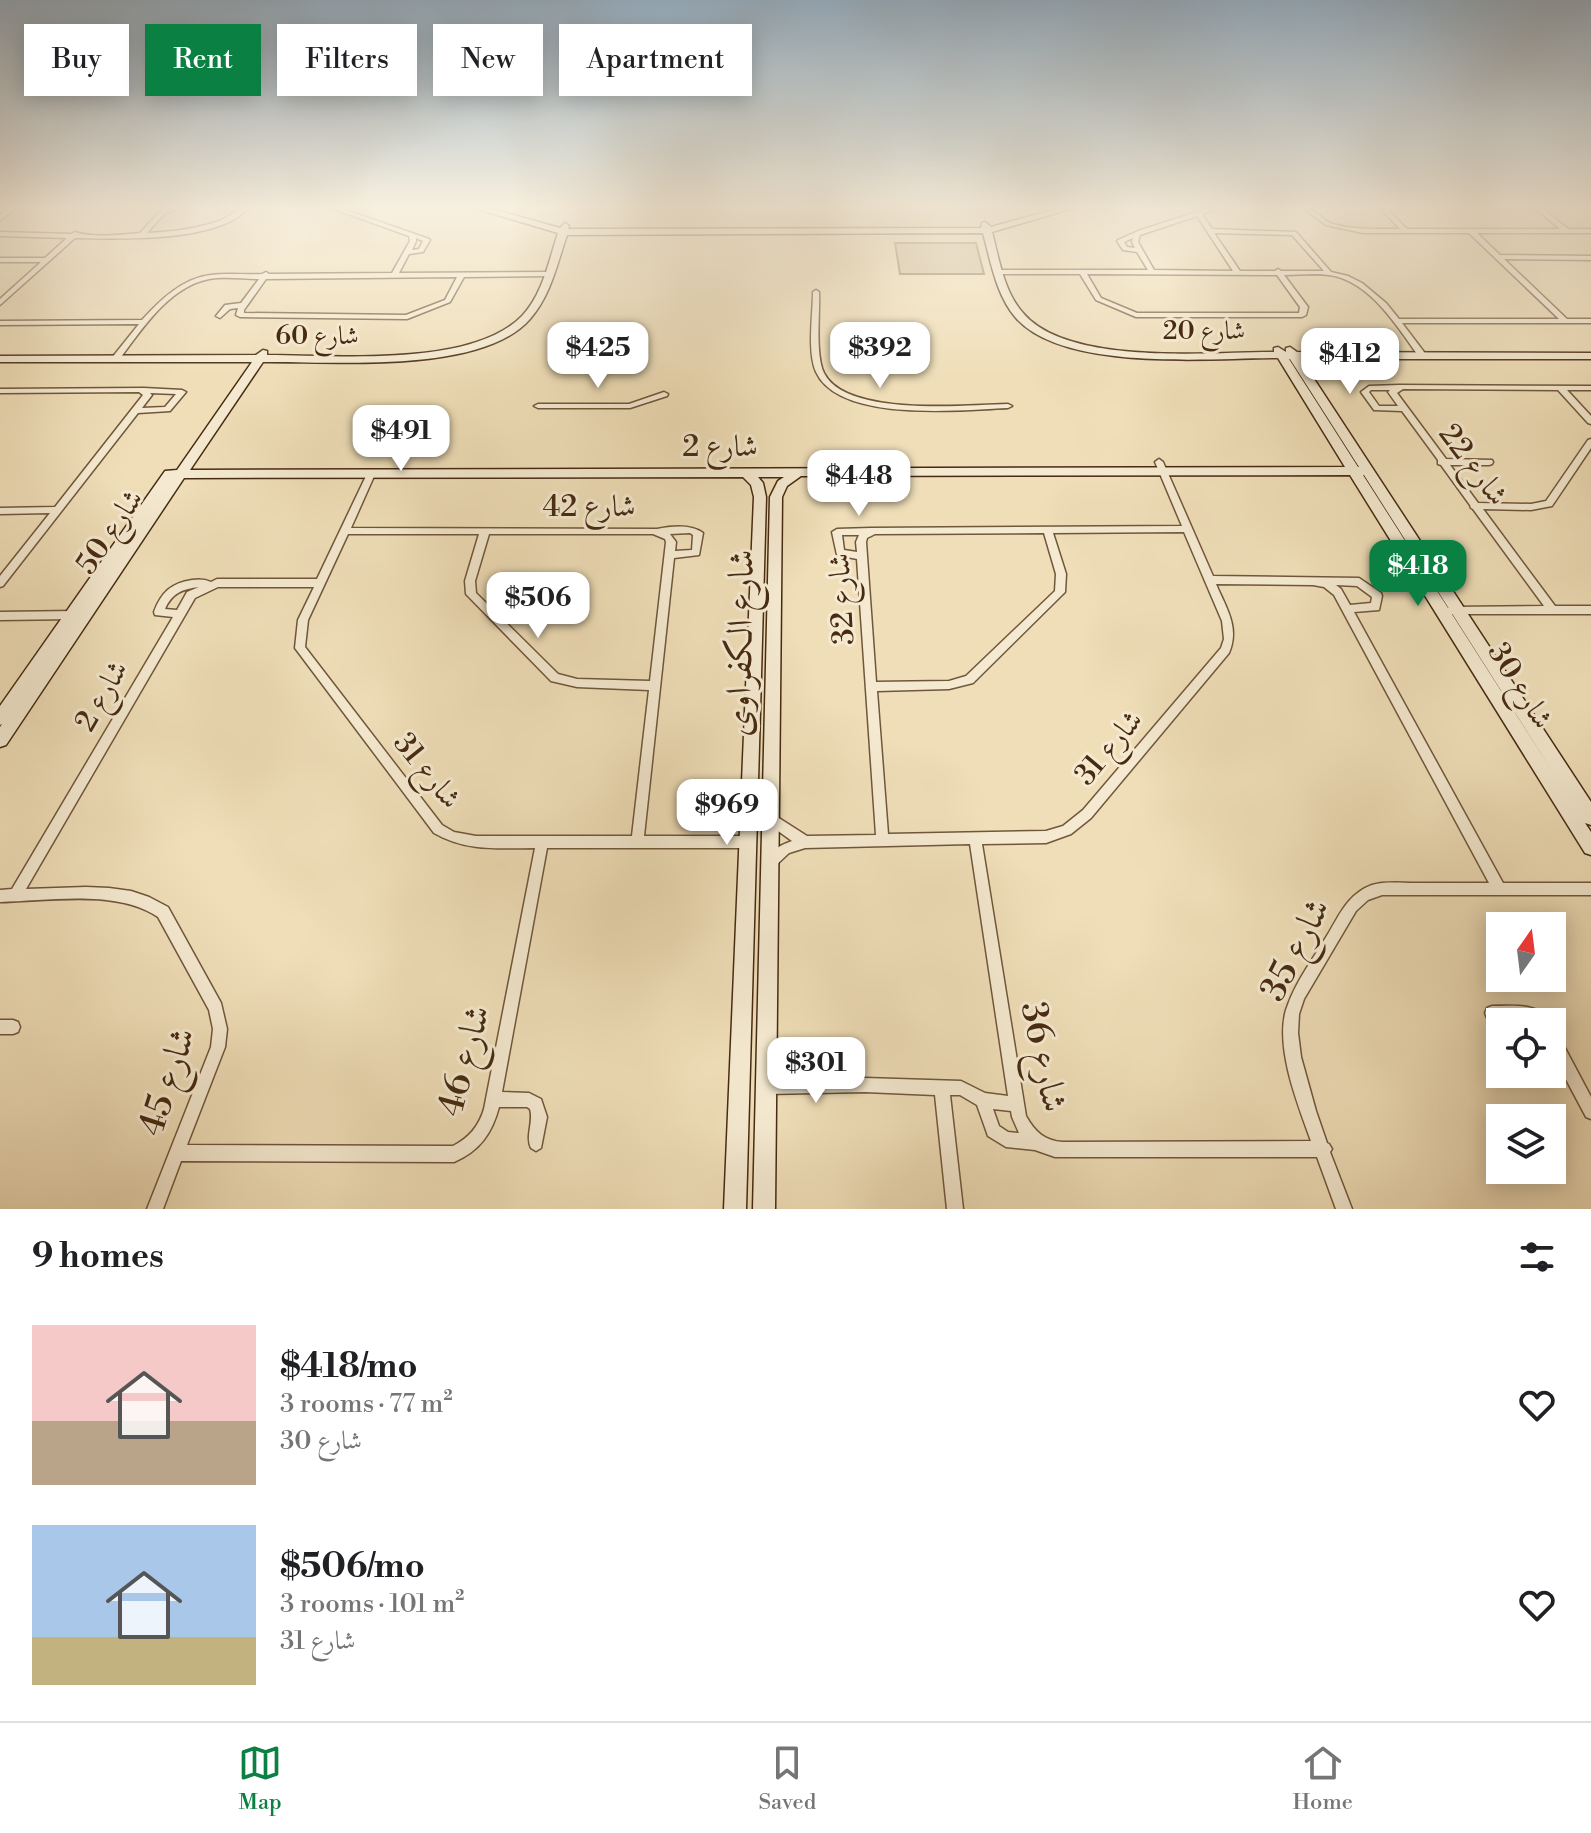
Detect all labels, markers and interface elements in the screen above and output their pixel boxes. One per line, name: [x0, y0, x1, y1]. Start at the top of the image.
chip: Buy: [24, 24, 129, 96]
chip: Rent: [145, 24, 261, 96]
chip: Filters: [277, 24, 417, 96]
chip: New: [433, 24, 543, 96]
chip: Apartment: [559, 24, 752, 96]
street label: شارع 20: [1163, 315, 1245, 352]
street label: شارع 60: [275, 320, 359, 357]
pin: $425: [551, 322, 645, 390]
pin: $392: [833, 322, 927, 390]
pin: $412: [1303, 328, 1397, 396]
text: $425: [565, 332, 631, 364]
text: $392: [848, 332, 912, 364]
text: $412: [1319, 338, 1381, 370]
pin: $491: [354, 405, 448, 473]
text: $491: [371, 415, 431, 447]
street label: شارع 22: [1426, 417, 1516, 516]
street label: شارع 2: [682, 428, 758, 471]
pin: $448: [812, 450, 906, 518]
text: $448: [825, 460, 893, 492]
street label: شارع 50: [68, 482, 156, 585]
street label: شارع 42: [542, 488, 636, 531]
pin: $418: [1371, 540, 1465, 608]
street label: شارع الكفراوى: [717, 549, 771, 737]
text: $418: [1387, 550, 1449, 582]
street label: شارع 32: [821, 552, 868, 646]
pin: $506: [491, 572, 585, 640]
text: $506: [505, 582, 571, 614]
street label: شارع 30: [1475, 636, 1561, 739]
street label: شارع 2: [67, 654, 142, 741]
street label: شارع 31: [1066, 702, 1155, 797]
street label: شارع 31: [381, 725, 469, 820]
pin: $969: [680, 779, 774, 847]
text: $969: [695, 789, 759, 821]
street label: شارع 35: [1251, 891, 1346, 1012]
north arrow: [1486, 912, 1566, 992]
map controls: [1486, 912, 1566, 1184]
street label: شارع 36: [1004, 998, 1077, 1118]
street label: شارع 46: [429, 1001, 507, 1123]
button: locate: [1486, 1008, 1566, 1088]
street label: شارع 45: [129, 1022, 212, 1144]
pin: $301: [769, 1037, 863, 1105]
text: $301: [785, 1047, 847, 1079]
button: layers: [1486, 1104, 1566, 1184]
icon: filters: [1515, 1235, 1559, 1279]
text: 9 homes: [32, 1236, 164, 1278]
text: $418/mo: [280, 1346, 417, 1388]
icon: home: [96, 1357, 192, 1453]
icon: heart: [1515, 1383, 1559, 1427]
text: 3 rooms · 77 m²: [280, 1388, 452, 1420]
text: شارع 30: [280, 1425, 362, 1457]
text: $506/mo: [280, 1546, 425, 1588]
icon: home: [96, 1557, 192, 1653]
icon: heart: [1515, 1583, 1559, 1627]
text: 3 rooms · 101 m²: [280, 1588, 464, 1620]
text: شارع 31: [280, 1625, 355, 1657]
tab: Map: [238, 1741, 282, 1816]
tab: Saved: [758, 1741, 816, 1816]
tab: Home: [1292, 1741, 1353, 1816]

